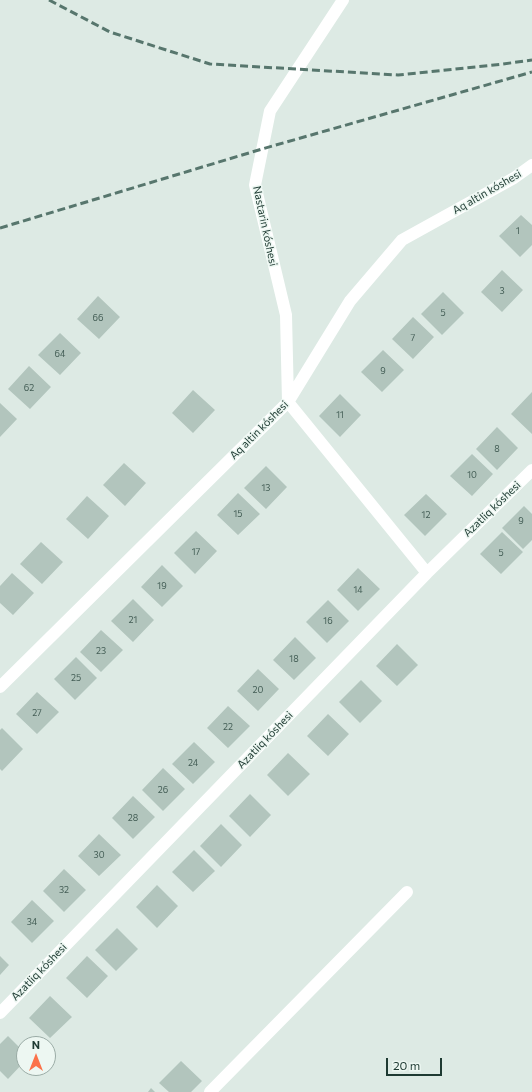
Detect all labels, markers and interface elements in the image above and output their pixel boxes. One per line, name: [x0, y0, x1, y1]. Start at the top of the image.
street label: Aq altin kóshesi: [450, 167, 524, 217]
street label: Nastarin kóshesi: [250, 185, 280, 267]
house number: 1: [516, 226, 520, 236]
house number: 3: [499, 286, 505, 296]
house number: 5: [440, 308, 446, 318]
house number: 66: [93, 313, 103, 323]
house number: 7: [411, 333, 415, 343]
house number: 64: [55, 349, 65, 359]
house number: 9: [380, 366, 386, 376]
house number: 62: [24, 383, 34, 393]
street label: Aq altin kóshesi: [227, 398, 291, 462]
house number: 11: [336, 410, 344, 420]
house number: 8: [494, 444, 500, 454]
house number: 10: [467, 470, 477, 480]
street label: Azatliq kóshesi: [461, 478, 523, 540]
house number: 13: [262, 483, 270, 493]
house number: 15: [233, 509, 243, 519]
house number: 12: [422, 510, 430, 520]
house number: 9: [518, 516, 524, 526]
house number: 17: [192, 547, 200, 557]
house number: 5: [498, 548, 504, 558]
house number: 19: [157, 581, 167, 591]
house number: 14: [353, 585, 363, 595]
house number: 21: [129, 615, 137, 625]
house number: 16: [323, 616, 333, 626]
house number: 23: [96, 646, 106, 656]
house number: 18: [289, 654, 299, 664]
house number: 25: [71, 673, 81, 683]
house number: 20: [253, 685, 263, 695]
house number: 27: [32, 708, 42, 718]
street label: Azatliq kóshesi: [234, 709, 296, 771]
house number: 22: [223, 722, 233, 732]
house number: 24: [188, 758, 198, 768]
house number: 26: [158, 785, 168, 795]
house number: 28: [128, 813, 138, 823]
house number: 30: [93, 850, 105, 860]
house number: 32: [59, 885, 69, 895]
house number: 34: [27, 917, 37, 927]
street label: Azatliq kóshesi: [8, 941, 70, 1003]
north arrow: [16, 1036, 56, 1076]
text: N: [32, 1038, 40, 1051]
scale bar: [388, 1050, 444, 1076]
text: 20 m: [393, 1058, 420, 1072]

